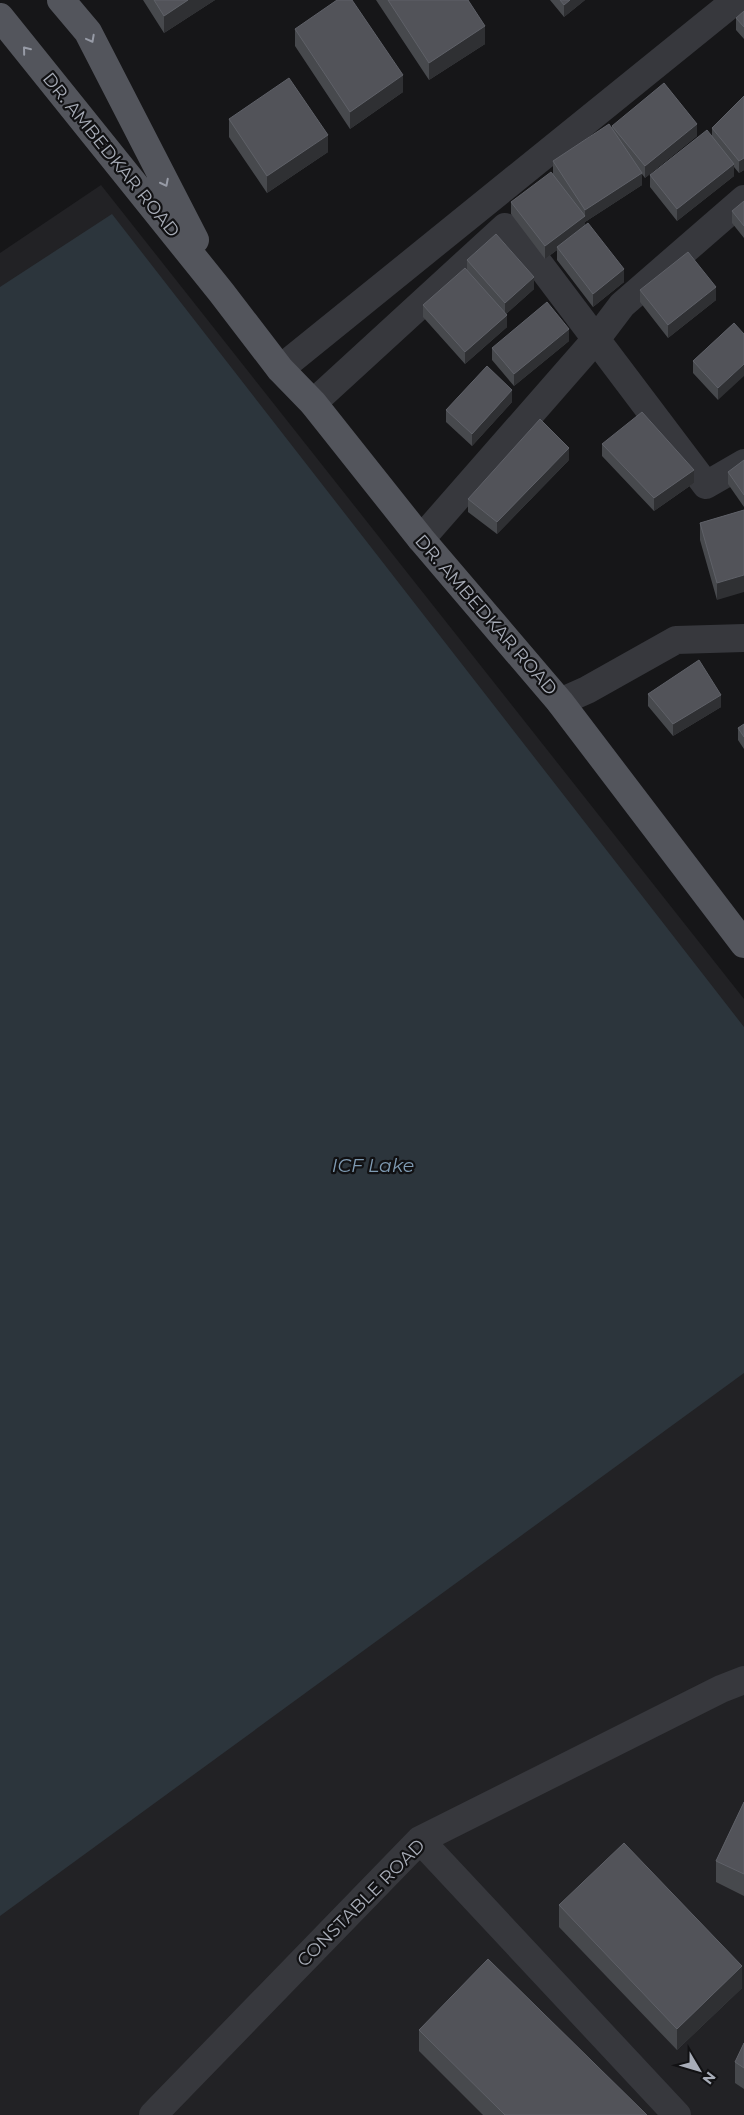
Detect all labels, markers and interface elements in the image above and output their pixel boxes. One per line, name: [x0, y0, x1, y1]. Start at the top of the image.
one-way arrow: [85, 33, 95, 42]
one-way arrow: [22, 46, 31, 55]
street label: DR. AMBEDKAR ROAD: [38, 68, 184, 242]
one-way arrow: [159, 178, 169, 187]
street label: DR. AMBEDKAR ROAD: [410, 530, 562, 700]
water label: ICF Lake: [332, 1154, 414, 1177]
street label: CONSTABLE ROAD: [292, 1834, 430, 1972]
north arrow: [674, 2045, 724, 2095]
text: N: [699, 2068, 720, 2088]

